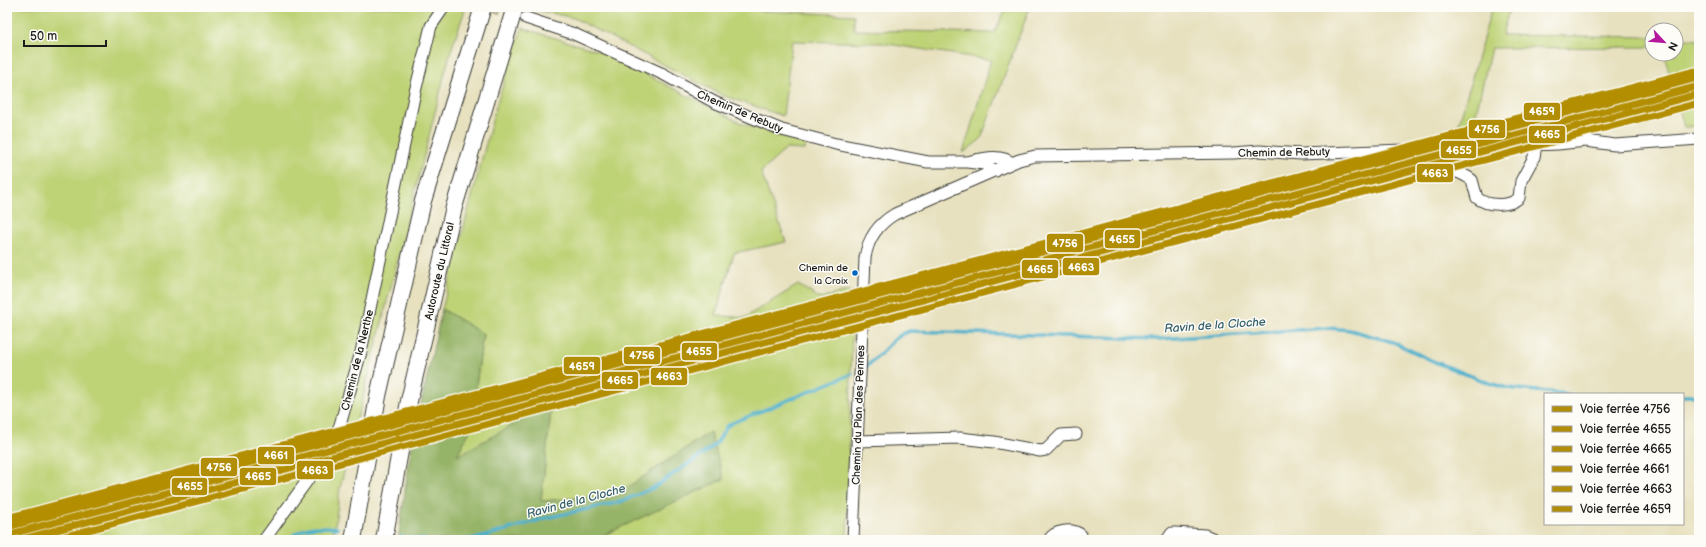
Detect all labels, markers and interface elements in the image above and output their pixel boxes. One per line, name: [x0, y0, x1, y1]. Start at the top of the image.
scale bar: [24, 22, 106, 48]
north arrow: [1644, 22, 1684, 62]
text: 50 m: [30, 29, 57, 44]
text: N: [1665, 40, 1680, 53]
street label: Chemin de Rebuty: [695, 88, 785, 135]
line badge: 4659: [1523, 102, 1561, 121]
text: 4659: [1529, 105, 1555, 118]
line badge: 4756: [1468, 119, 1506, 139]
text: 4756: [1474, 123, 1500, 136]
line badge: 4665: [1528, 125, 1566, 144]
text: 4665: [1534, 128, 1561, 141]
line badge: 4655: [1440, 140, 1477, 159]
text: 4655: [1446, 144, 1473, 157]
street label: Chemin de Rebuty: [1238, 145, 1330, 160]
line badge: 4663: [1416, 163, 1454, 183]
text: 4663: [1422, 167, 1449, 180]
street label: Autoroute du Littoral: [422, 221, 457, 321]
line badge: 4655: [1104, 229, 1141, 249]
line badge: 4756: [1046, 233, 1084, 253]
text: 4655: [1109, 233, 1136, 246]
text: 4756: [1052, 237, 1078, 250]
line badge: 4663: [1062, 257, 1100, 276]
line badge: 4665: [1021, 259, 1059, 279]
text: 4663: [1068, 261, 1095, 274]
place label: Chemin de la Croix: [799, 262, 848, 287]
text: 4665: [1027, 263, 1054, 276]
marker: Chemin de la Croix: [850, 268, 860, 278]
street label: Chemin de la Nerthe: [339, 308, 376, 412]
water label: Ravin de la Cloche: [1164, 314, 1266, 337]
line badge: 4655: [681, 342, 718, 361]
street label: Chemin du Plan des Pennes: [850, 344, 867, 485]
text: 4655: [686, 345, 713, 358]
line badge: 4756: [623, 346, 661, 365]
text: 4756: [629, 349, 655, 362]
line badge: 4659: [563, 356, 601, 375]
text: 4659: [569, 360, 595, 373]
line badge: 4663: [650, 367, 688, 386]
text: 4663: [656, 370, 683, 383]
line badge: 4665: [601, 371, 639, 390]
text: 4665: [607, 374, 634, 387]
legend: [1544, 393, 1684, 525]
text: Voie ferrée 4756: [1580, 402, 1670, 417]
text: Voie ferrée 4655: [1580, 422, 1671, 437]
text: Voie ferrée 4665: [1580, 442, 1672, 457]
line badge: 4661: [257, 446, 295, 465]
text: 4661: [264, 449, 288, 462]
line badge: 4756: [200, 457, 238, 477]
line badge: 4663: [296, 460, 334, 480]
text: 4756: [206, 461, 232, 474]
text: Voie ferrée 4661: [1580, 462, 1669, 477]
text: 4663: [302, 464, 329, 477]
line badge: 4665: [239, 467, 277, 486]
text: 4665: [245, 470, 272, 483]
line badge: 4655: [171, 477, 208, 496]
text: 4655: [177, 480, 204, 493]
water label: Ravin de la Cloche: [525, 481, 627, 522]
text: Voie ferrée 4663: [1580, 482, 1672, 497]
text: Voie ferrée 4659: [1580, 502, 1671, 517]

